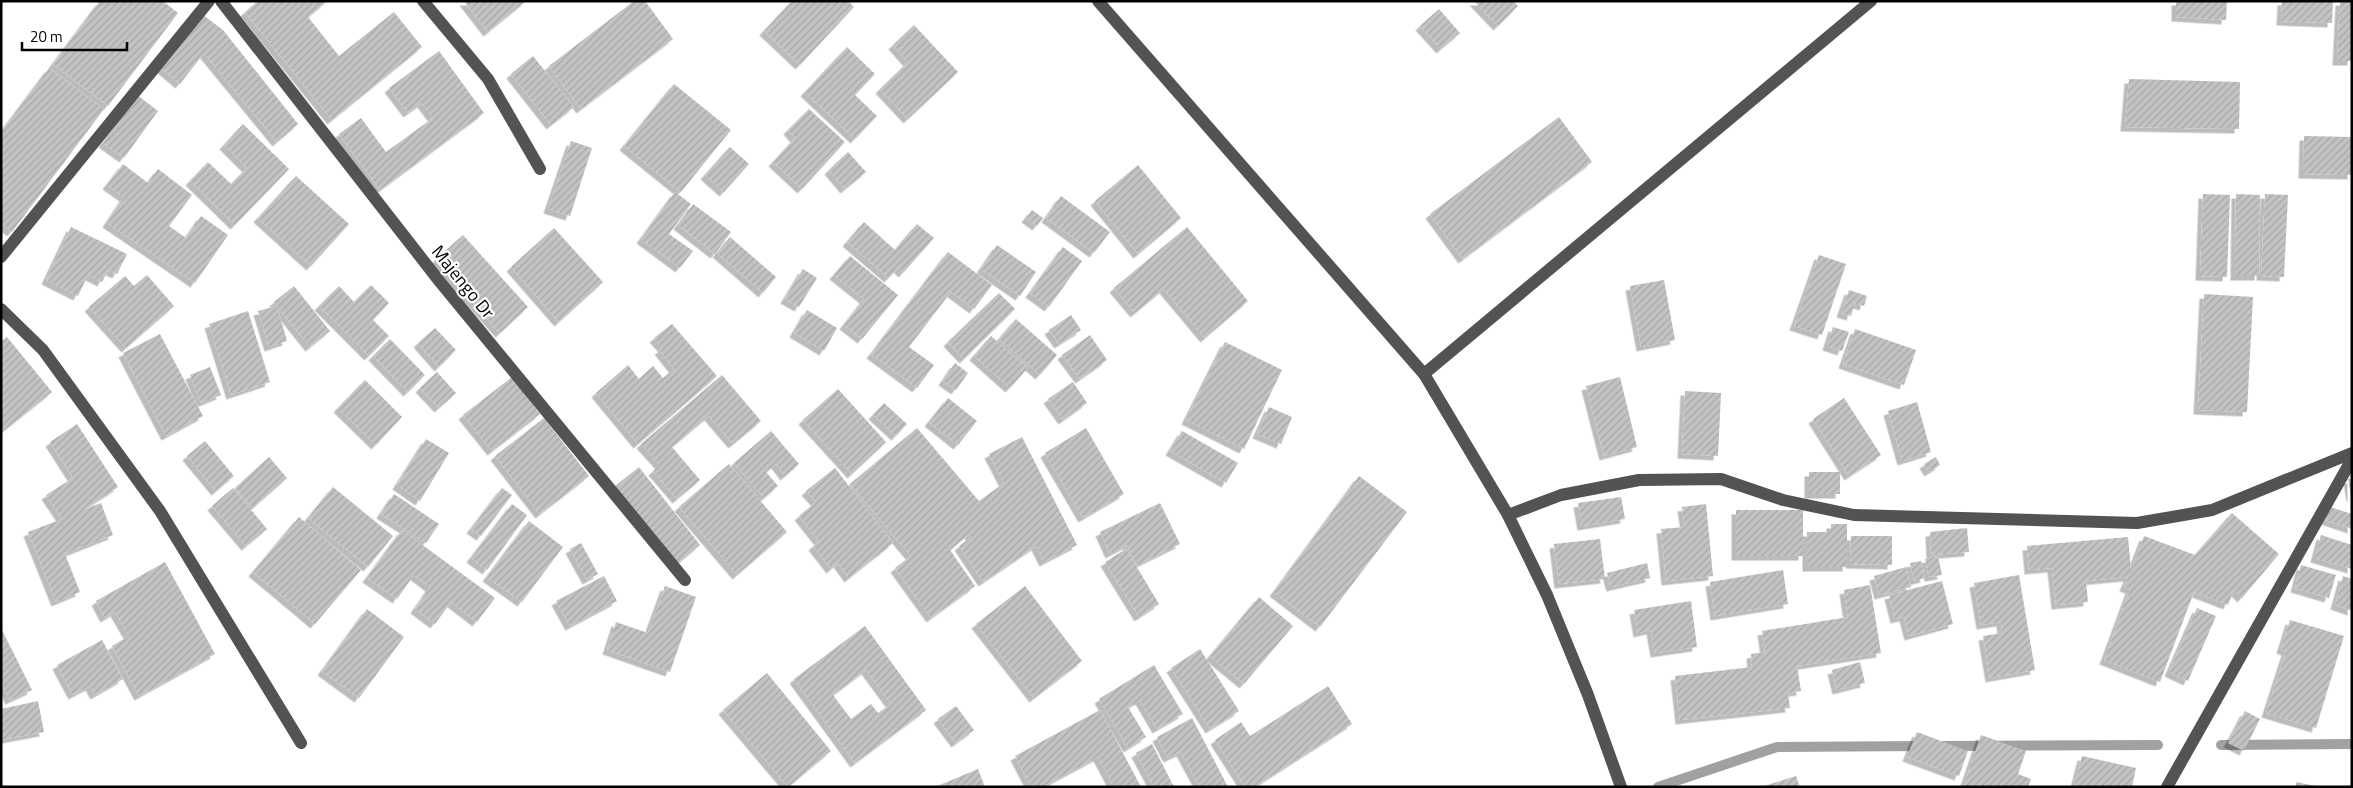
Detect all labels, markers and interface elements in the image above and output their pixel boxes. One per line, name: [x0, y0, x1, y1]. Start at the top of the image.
scale bar: [22, 20, 128, 52]
text: 20 m: [30, 25, 63, 48]
street label: Majengo Dr: [425, 239, 501, 324]

